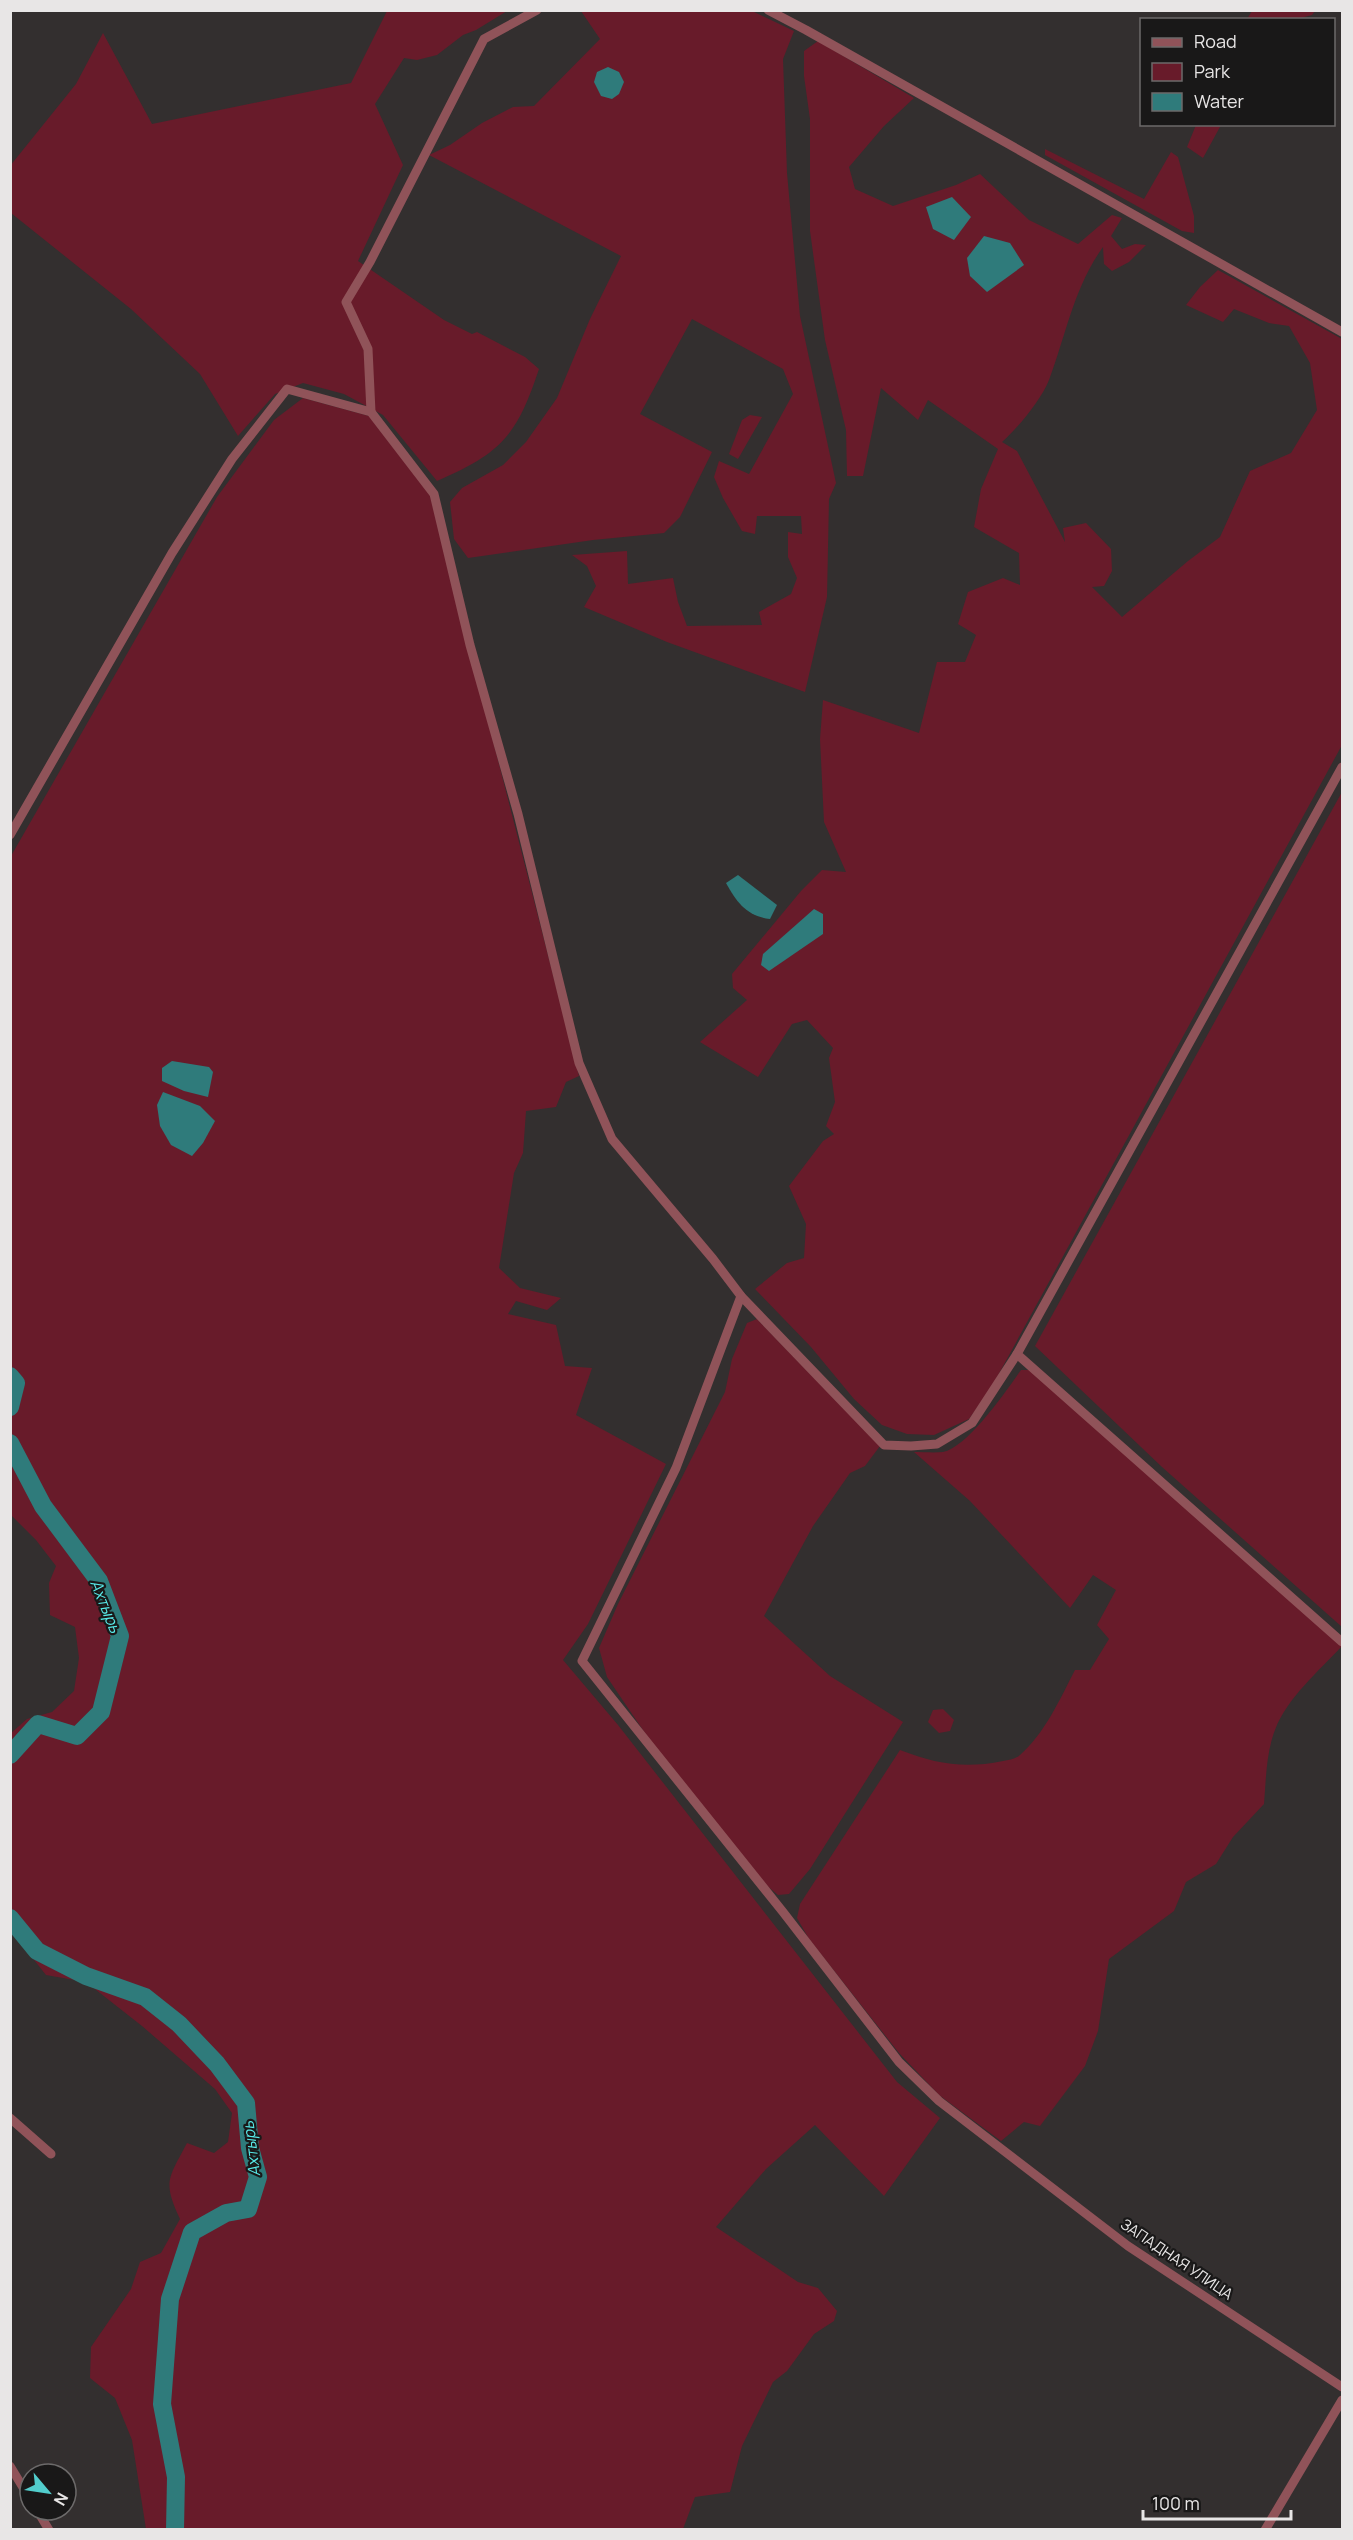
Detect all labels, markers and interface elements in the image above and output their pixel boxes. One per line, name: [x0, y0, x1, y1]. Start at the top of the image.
legend: [1140, 18, 1335, 126]
text: Road: [1194, 29, 1237, 53]
text: Park: [1194, 59, 1231, 83]
text: Water: [1194, 89, 1244, 113]
water label: Ахтырь: [85, 1576, 127, 1636]
water label: Ахтырь: [237, 2120, 265, 2178]
street label: ЗАПАДНАЯ УЛИЦА: [1117, 2214, 1238, 2305]
north arrow: [18, 2462, 78, 2522]
scale bar: [1143, 2483, 1292, 2521]
text: N: [49, 2489, 74, 2510]
text: 100 m: [1152, 2491, 1200, 2515]

